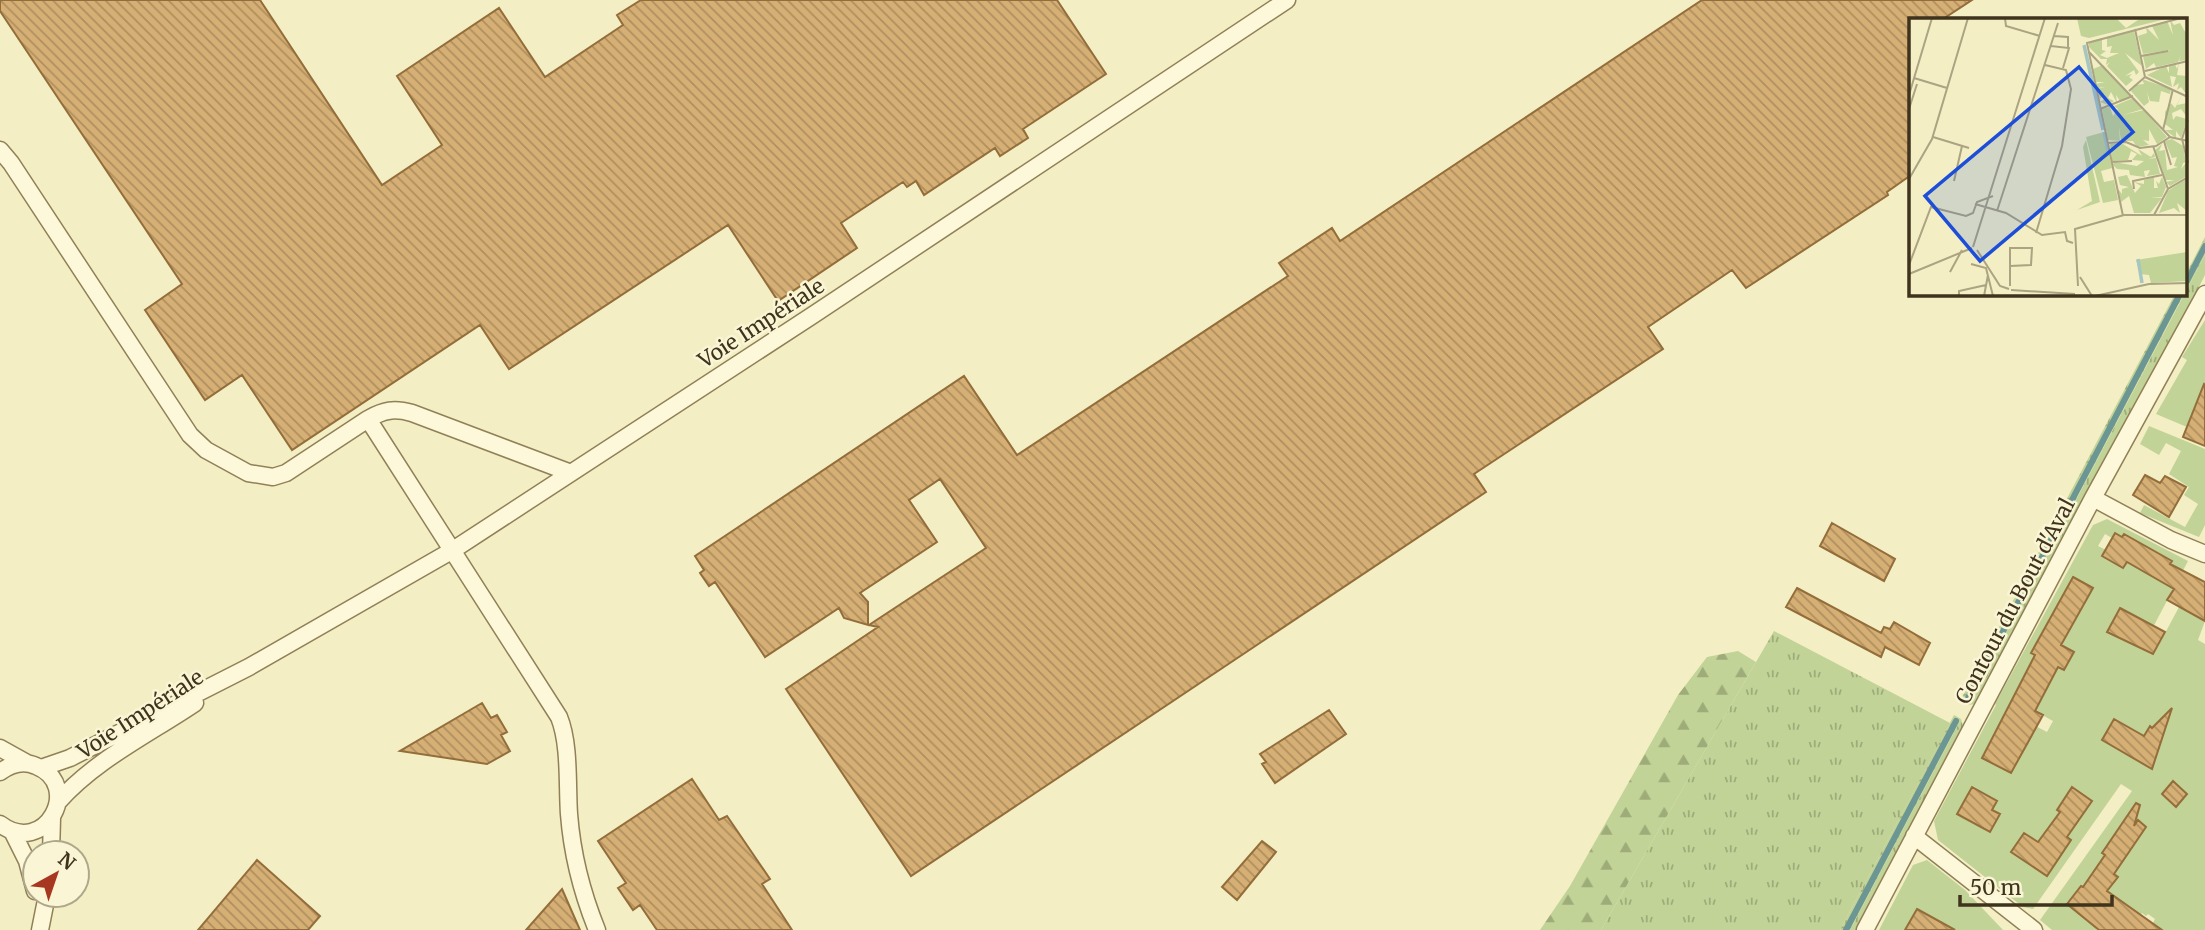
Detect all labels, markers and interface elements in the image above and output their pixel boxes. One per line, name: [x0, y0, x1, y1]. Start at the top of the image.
inset map: [1909, 18, 2188, 296]
street label: Voie Impériale: [692, 272, 829, 374]
street label: Contour du Bout d'Aval: [1949, 493, 2081, 709]
street label: Voie Impériale: [71, 663, 208, 765]
north arrow: [21, 839, 91, 909]
text: N: [53, 847, 80, 875]
scale bar: [1960, 864, 2112, 908]
text: 50 m: [1970, 874, 2021, 901]

